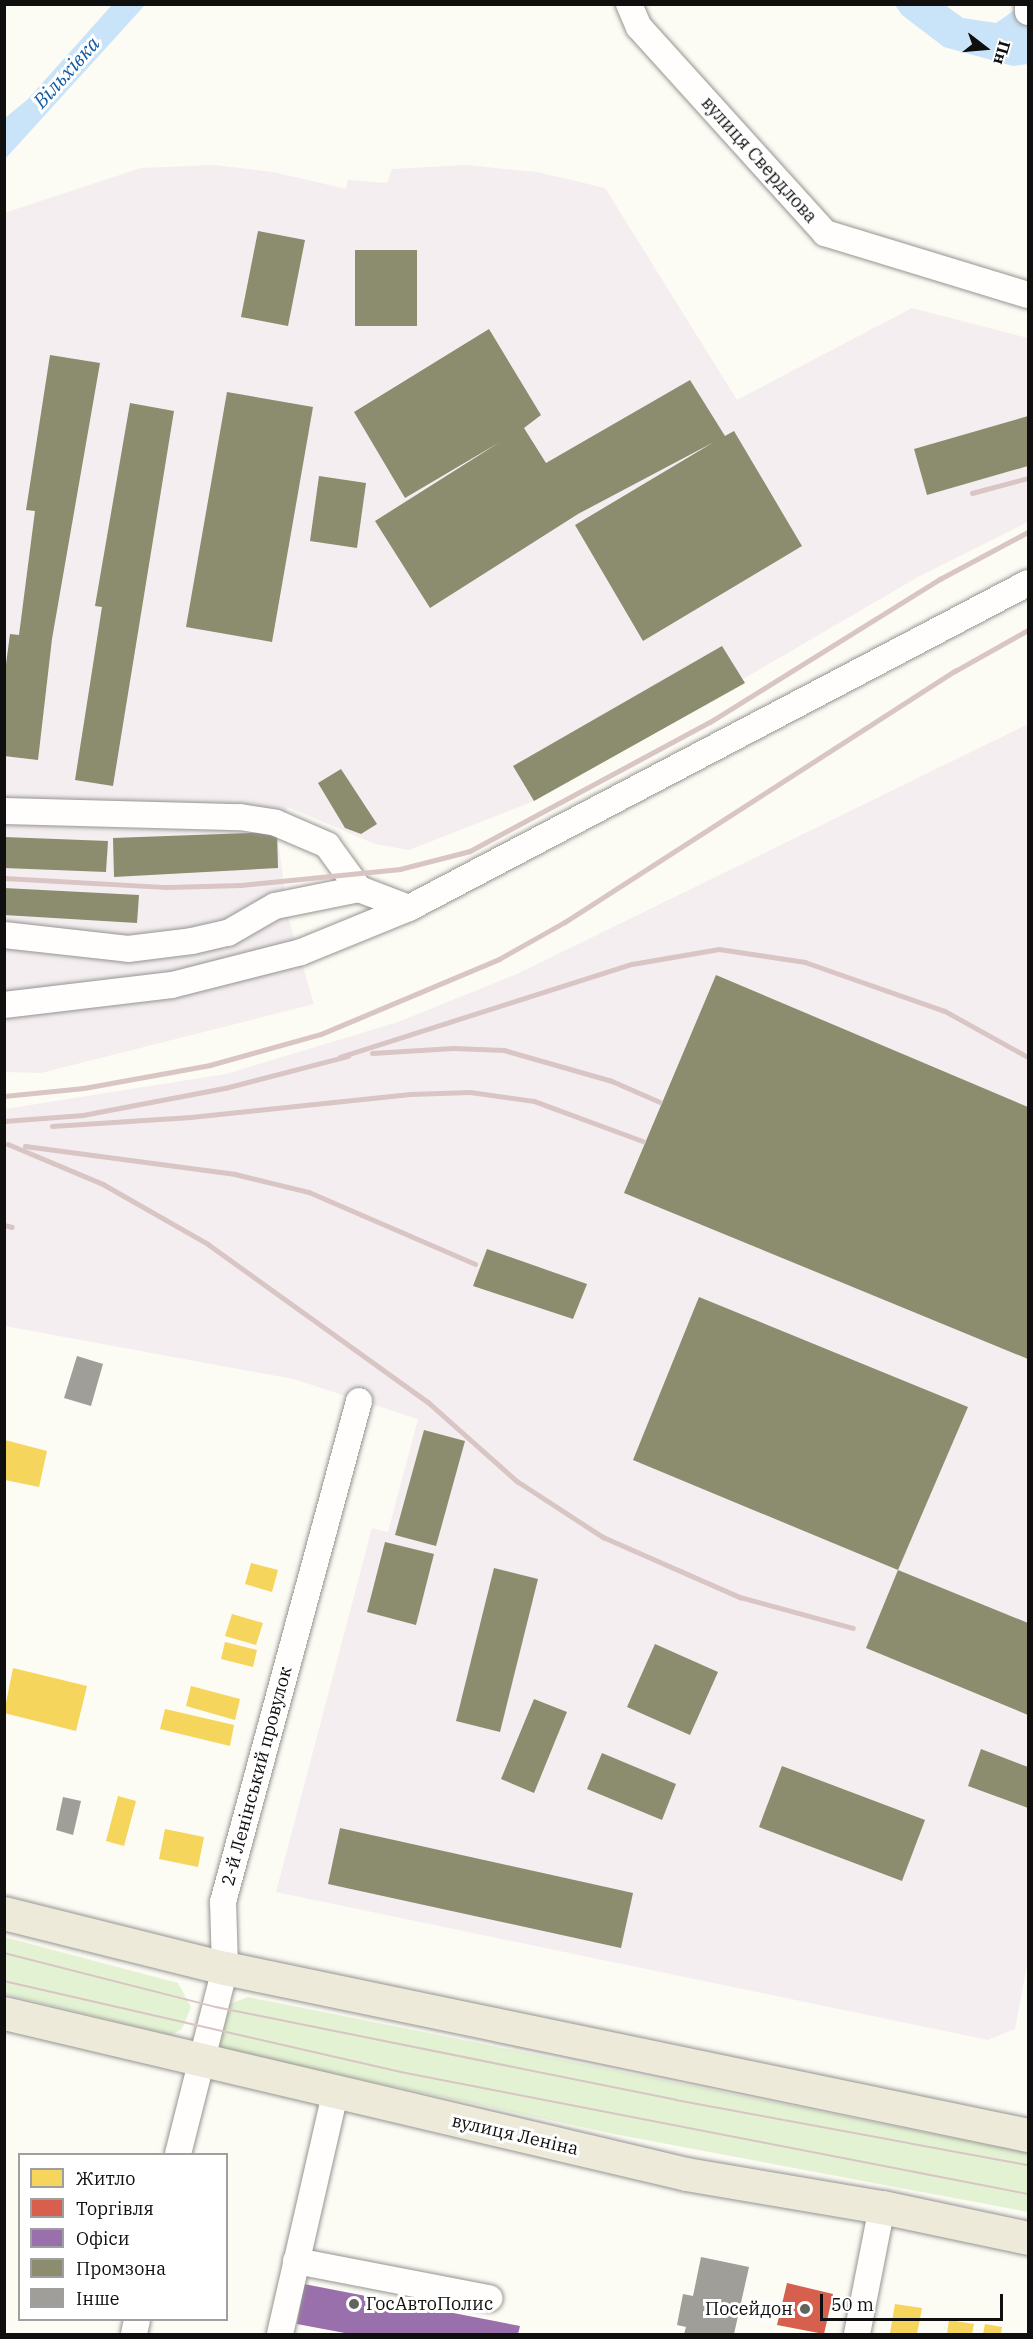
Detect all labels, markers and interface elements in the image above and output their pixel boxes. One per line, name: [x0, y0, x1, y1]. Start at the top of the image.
north arrow: [955, 18, 1015, 78]
water label: Вільхівка: [28, 31, 104, 113]
text: Пн: [989, 39, 1015, 67]
street label: вулиця Свердлова: [697, 92, 821, 228]
street label: 2-й Ленінський провулок: [217, 1664, 297, 1888]
street label: вулиця Леніна: [450, 2110, 580, 2160]
legend: [18, 2153, 228, 2321]
text: Житло: [76, 2167, 135, 2190]
text: Торгівля: [76, 2197, 154, 2220]
text: Офіси: [76, 2227, 130, 2250]
text: Промзона: [76, 2257, 166, 2280]
scale bar: [823, 2282, 1006, 2320]
text: Інше: [76, 2287, 119, 2310]
place label: ГосАвтоПолис: [366, 2293, 493, 2315]
text: 50 m: [831, 2293, 874, 2316]
marker: ГосАвтоПолис: [347, 2297, 361, 2311]
place label: Посейдон: [705, 2298, 793, 2320]
marker: Посейдон: [798, 2302, 812, 2316]

